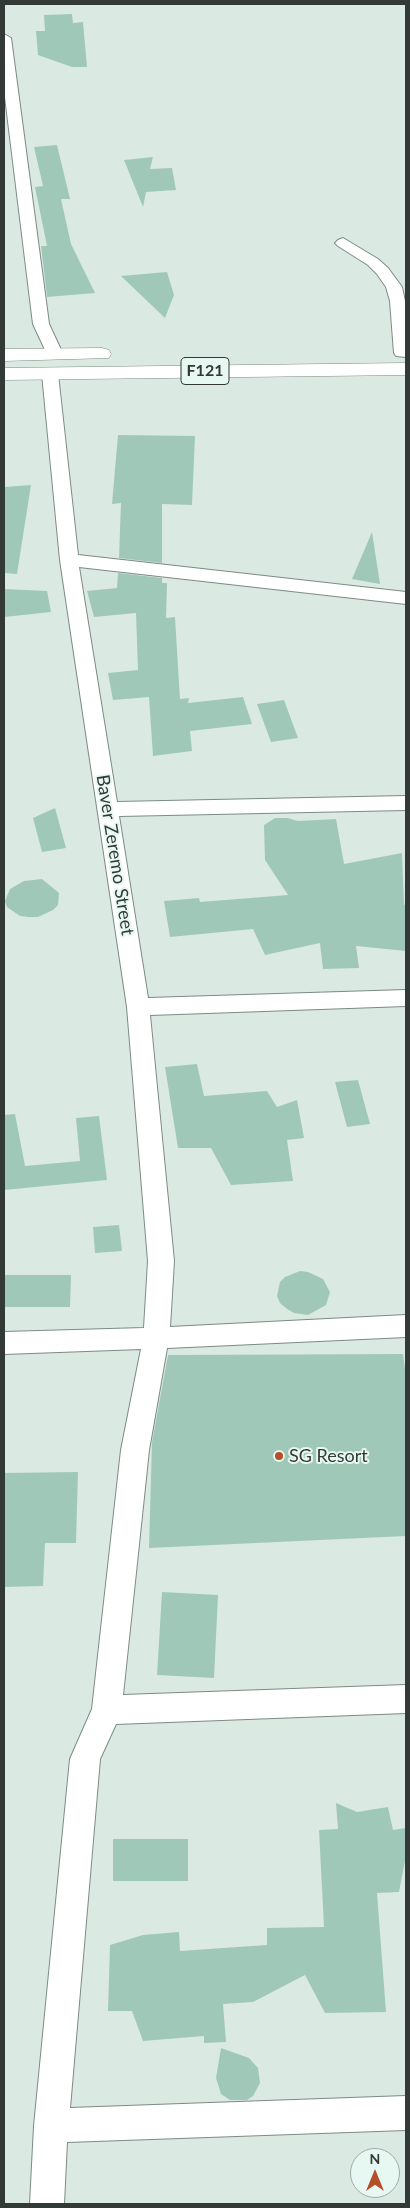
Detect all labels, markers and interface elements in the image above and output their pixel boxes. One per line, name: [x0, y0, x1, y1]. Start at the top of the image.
road number: F121: [181, 358, 229, 384]
street label: Baver Zeremo Street: [92, 773, 138, 937]
place label: SG Resort: [289, 1445, 368, 1467]
marker: SG Resort: [273, 1450, 285, 1462]
north arrow: [350, 2148, 400, 2198]
text: N: [370, 2150, 380, 2167]

